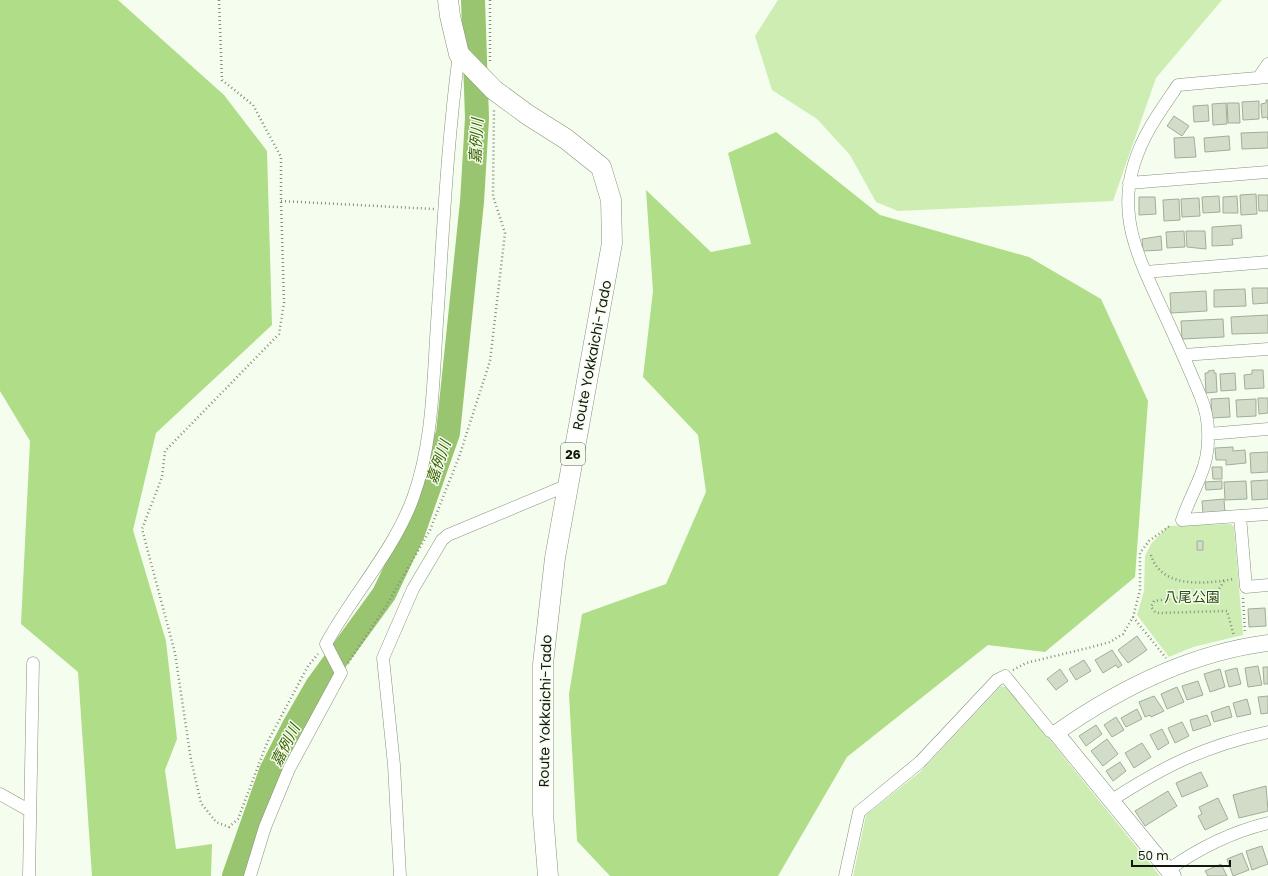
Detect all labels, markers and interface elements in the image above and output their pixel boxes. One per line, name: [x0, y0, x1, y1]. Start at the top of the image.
water label: 嘉例川: [464, 116, 488, 164]
street label: Route Yokkaichi-Tado: [568, 278, 616, 432]
water label: 嘉例川: [421, 435, 456, 487]
road number: 26: [561, 443, 585, 465]
park label: 八尾公園: [1164, 587, 1220, 607]
street label: Route Yokkaichi-Tado: [534, 635, 556, 787]
water label: 嘉例川: [265, 718, 305, 770]
scale bar: [1132, 842, 1230, 868]
text: 50 m: [1138, 847, 1169, 864]

